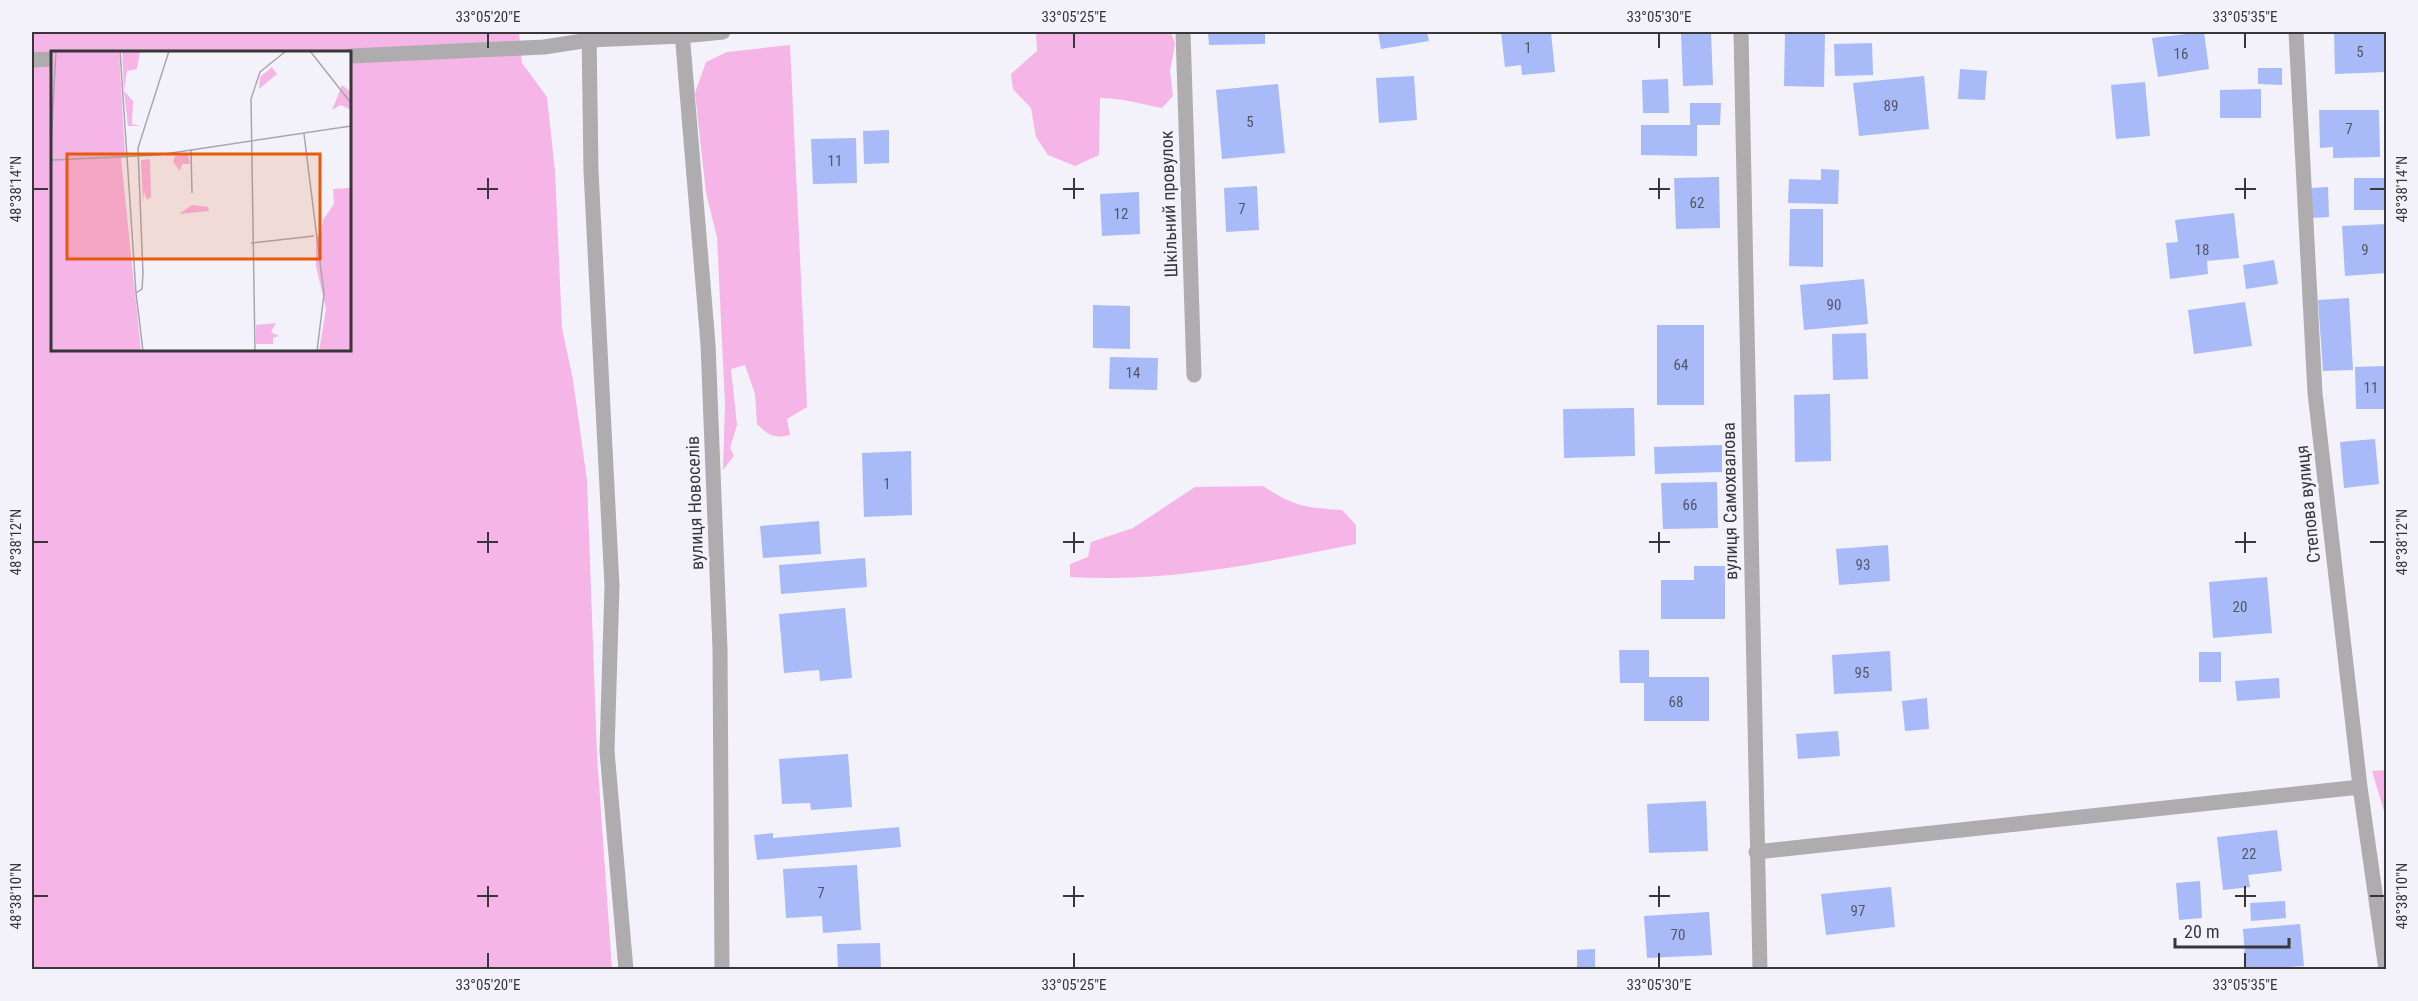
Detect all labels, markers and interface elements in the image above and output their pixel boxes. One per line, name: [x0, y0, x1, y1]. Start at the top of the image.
text: 33°05'20"E: [456, 8, 520, 26]
text: 33°05'25"E: [1042, 8, 1106, 26]
text: 33°05'30"E: [1627, 8, 1691, 26]
text: 33°05'35"E: [2213, 8, 2277, 26]
house number: 1: [1524, 39, 1532, 57]
house number: 5: [2356, 43, 2364, 61]
house number: 16: [2174, 45, 2188, 63]
inset map: [51, 51, 351, 351]
house number: 89: [1884, 97, 1898, 115]
house number: 5: [1246, 113, 1254, 131]
house number: 7: [2345, 120, 2353, 138]
street label: Шкільний провулок: [1155, 130, 1182, 278]
house number: 11: [828, 152, 842, 170]
text: 48°38'14"N: [7, 156, 25, 222]
text: 48°38'14"N: [2393, 156, 2411, 222]
house number: 62: [1690, 194, 1704, 212]
house number: 7: [1238, 200, 1246, 218]
house number: 12: [1114, 205, 1128, 223]
house number: 18: [2195, 241, 2209, 259]
house number: 9: [2361, 241, 2369, 259]
house number: 90: [1827, 296, 1841, 314]
house number: 64: [1674, 356, 1688, 374]
house number: 14: [1126, 364, 1140, 382]
house number: 11: [2364, 379, 2378, 397]
street label: вулиця Самохвалова: [1718, 422, 1741, 580]
street label: вулиця Новоселів: [682, 436, 707, 570]
street label: Степова вулиця: [2291, 444, 2324, 564]
house number: 1: [883, 475, 891, 493]
house number: 66: [1683, 496, 1697, 514]
text: 48°38'12"N: [7, 509, 25, 575]
text: 48°38'12"N: [2393, 509, 2411, 575]
house number: 93: [1856, 556, 1870, 574]
house number: 20: [2233, 598, 2247, 616]
house number: 95: [1855, 664, 1869, 682]
house number: 68: [1669, 693, 1683, 711]
house number: 22: [2242, 845, 2256, 863]
text: 48°38'10"N: [7, 863, 25, 929]
text: 48°38'10"N: [2393, 863, 2411, 929]
house number: 7: [817, 884, 825, 902]
house number: 97: [1851, 902, 1865, 920]
scale bar: [2175, 911, 2289, 949]
text: 20 m: [2184, 921, 2219, 942]
house number: 70: [1671, 926, 1685, 944]
text: 33°05'20"E: [456, 976, 520, 994]
text: 33°05'25"E: [1042, 976, 1106, 994]
text: 33°05'30"E: [1627, 976, 1691, 994]
text: 33°05'35"E: [2213, 976, 2277, 994]

